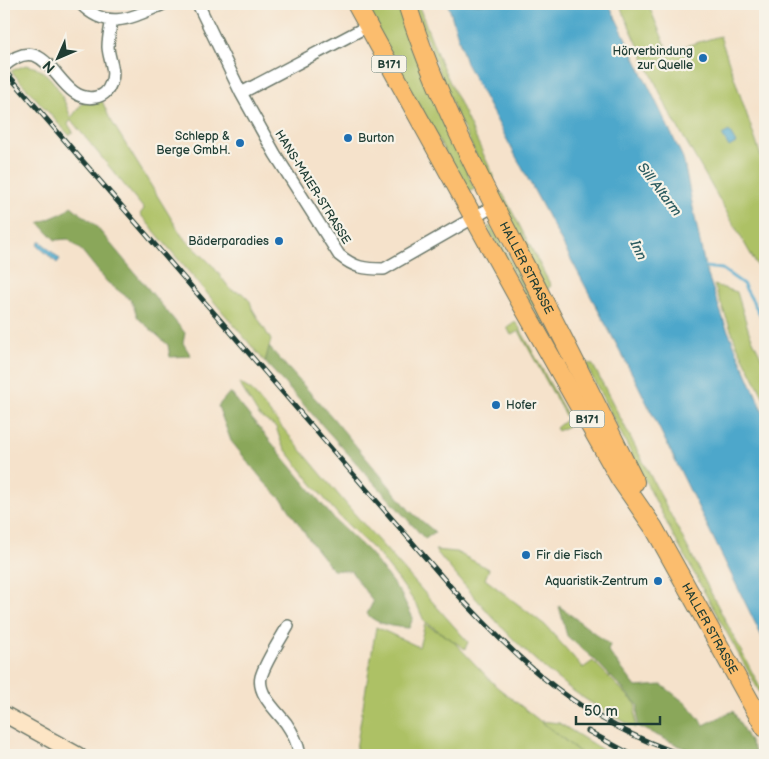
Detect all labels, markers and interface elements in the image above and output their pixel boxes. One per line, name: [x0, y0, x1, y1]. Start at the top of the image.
north arrow: [32, 32, 82, 82]
place label: Hörverbindung zur Quelle: [612, 44, 693, 73]
marker: Hörverbindung zur Quelle: [697, 52, 709, 64]
road number: B171: [372, 56, 406, 72]
text: N: [39, 57, 59, 77]
street label: HANS-MAIER-STRASSE: [271, 127, 354, 247]
place label: Schlepp & Berge GmbH.: [156, 129, 230, 158]
place label: Burton: [358, 131, 395, 146]
marker: Burton: [342, 132, 354, 144]
marker: Schlepp & Berge GmbH.: [234, 137, 246, 149]
water label: Sill Altarm: [634, 159, 686, 220]
street label: HALLER STRASSE: [496, 219, 556, 317]
place label: Bäderparadies: [188, 234, 269, 249]
marker: Bäderparadies: [273, 235, 285, 247]
water label: Inn: [626, 237, 651, 263]
place label: Hofer: [506, 398, 537, 413]
marker: Hofer: [490, 399, 502, 411]
road number: B171: [570, 410, 604, 428]
place label: Fir die Fisch: [536, 548, 603, 563]
marker: Fir die Fisch: [520, 549, 532, 561]
place label: Aquaristik-Zentrum: [545, 574, 648, 589]
marker: Aquaristik-Zentrum: [652, 575, 664, 587]
street label: HALLER STRASSE: [678, 580, 741, 677]
scale bar: [576, 694, 660, 726]
text: 50 m: [584, 702, 618, 721]

